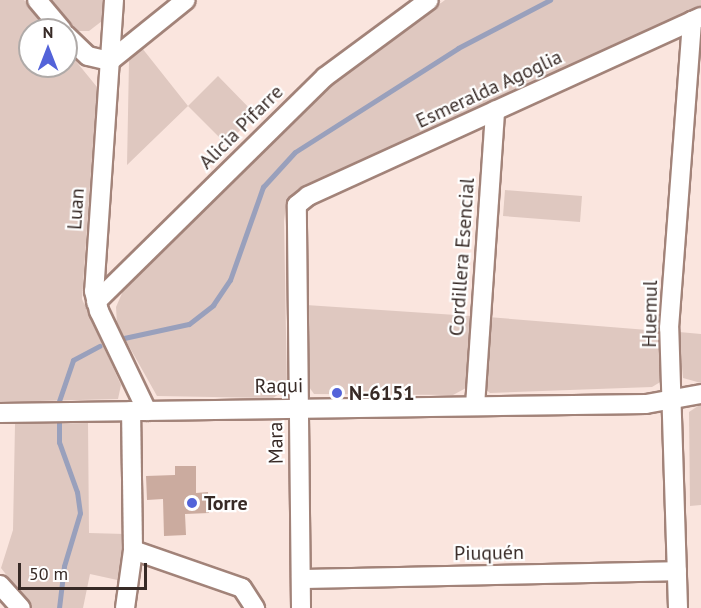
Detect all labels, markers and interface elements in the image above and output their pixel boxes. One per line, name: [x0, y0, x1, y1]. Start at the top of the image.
north arrow: [18, 18, 78, 78]
text: N: [43, 22, 53, 42]
street label: Esmeralda Agoglia: [412, 45, 566, 133]
street label: Alicia Pifarre: [194, 80, 288, 174]
street label: Cordillera Esencial: [444, 177, 480, 337]
street label: Luan: [63, 187, 89, 231]
street label: Huemul: [637, 280, 663, 348]
street label: Raqui: [255, 374, 303, 398]
place label: N-6151: [349, 381, 415, 405]
marker: N-6151: [330, 386, 344, 400]
street label: Mara: [264, 422, 288, 464]
place label: Torre: [204, 491, 248, 515]
marker: Torre: [185, 496, 199, 510]
street label: Piuquén: [454, 540, 524, 566]
scale bar: [21, 551, 150, 589]
text: 50 m: [29, 562, 68, 585]

